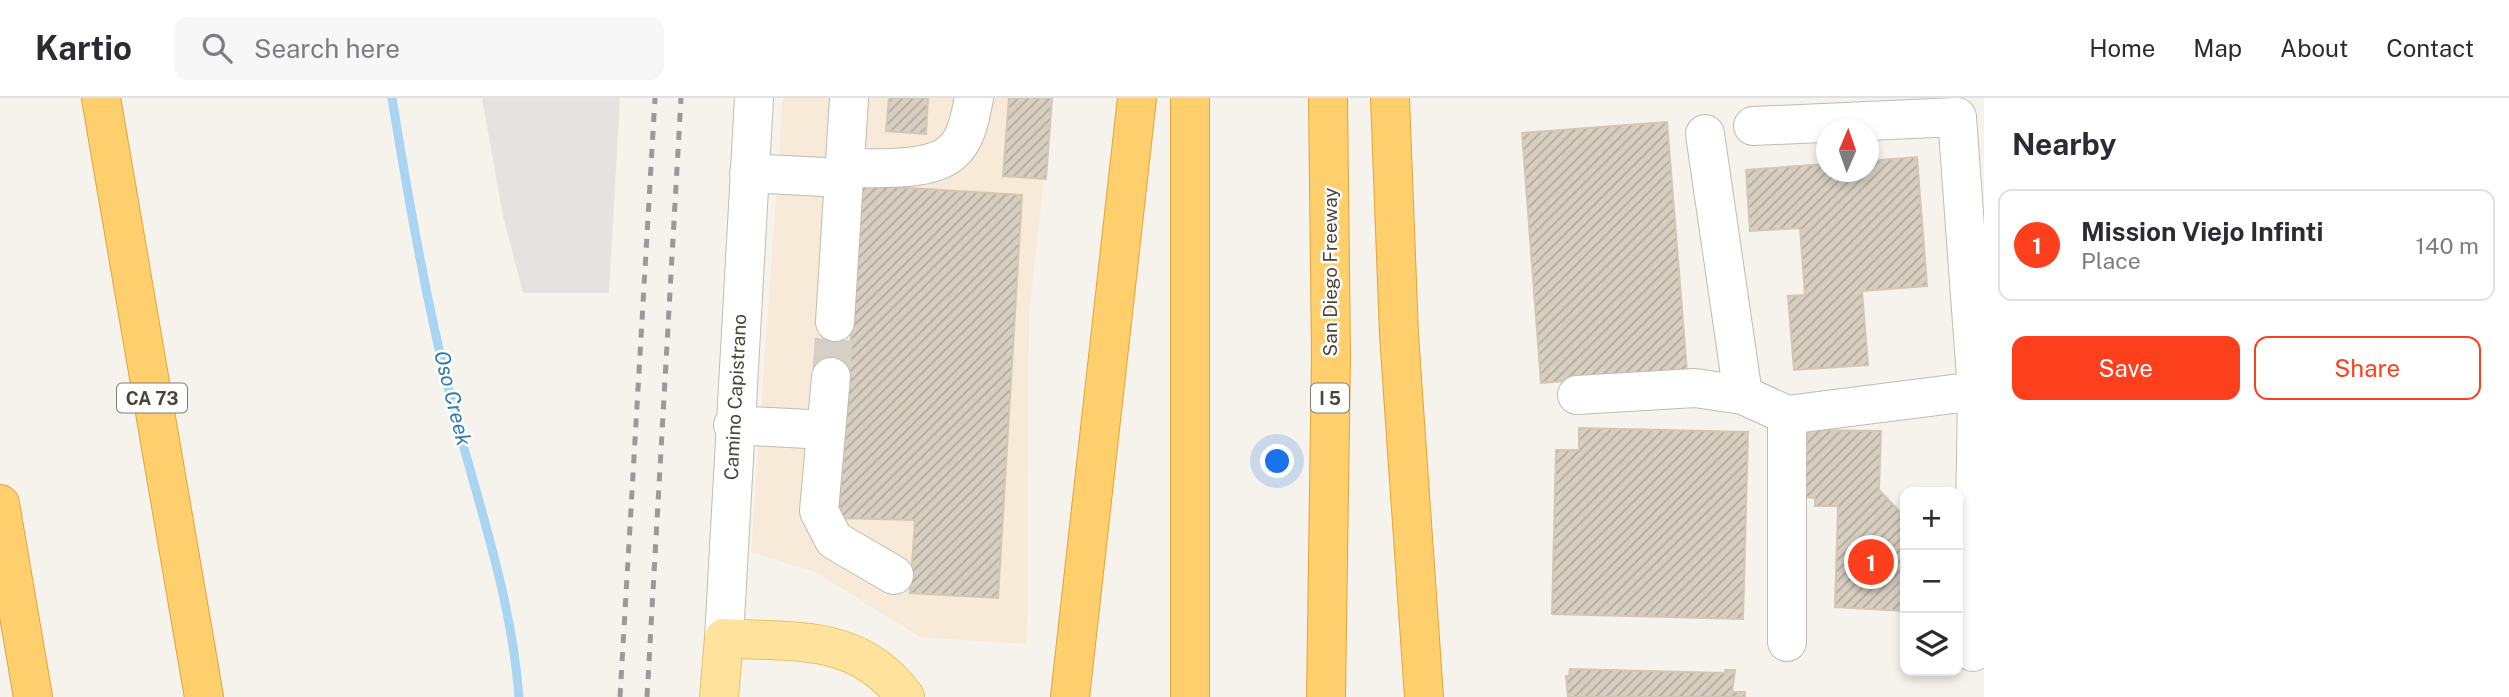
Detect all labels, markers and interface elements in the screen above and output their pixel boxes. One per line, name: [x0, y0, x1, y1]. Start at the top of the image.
search box: [174, 17, 664, 80]
text: Kartio: [35, 29, 132, 67]
icon: search: [198, 29, 236, 67]
text: Search here: [254, 33, 400, 64]
text: Home: [2089, 34, 2155, 62]
text: Map: [2193, 34, 2242, 62]
text: About: [2280, 34, 2348, 62]
text: Contact: [2386, 34, 2474, 62]
north arrow: [1816, 119, 1879, 182]
text: Nearby: [2012, 126, 2116, 162]
street label: San Diego Freeway: [1319, 188, 1341, 357]
text: Mission Viejo Infinti: [2081, 216, 2323, 247]
text: 1: [2032, 232, 2042, 259]
text: 140 m: [2416, 232, 2479, 259]
text: Place: [2081, 247, 2141, 274]
street label: Camino Capistrano: [720, 313, 750, 481]
button: Save: [2012, 336, 2240, 400]
button: Share: [2254, 336, 2481, 400]
water label: Oso Creek: [429, 348, 477, 449]
road number: CA 73: [117, 384, 187, 412]
road number: I 5: [1311, 384, 1349, 412]
your location: [1260, 444, 1294, 478]
map controls: [1900, 487, 1963, 676]
button: +: [1900, 487, 1963, 550]
pin: 1: [1848, 536, 1894, 588]
button: −: [1900, 550, 1963, 613]
button: layers: [1900, 613, 1963, 676]

